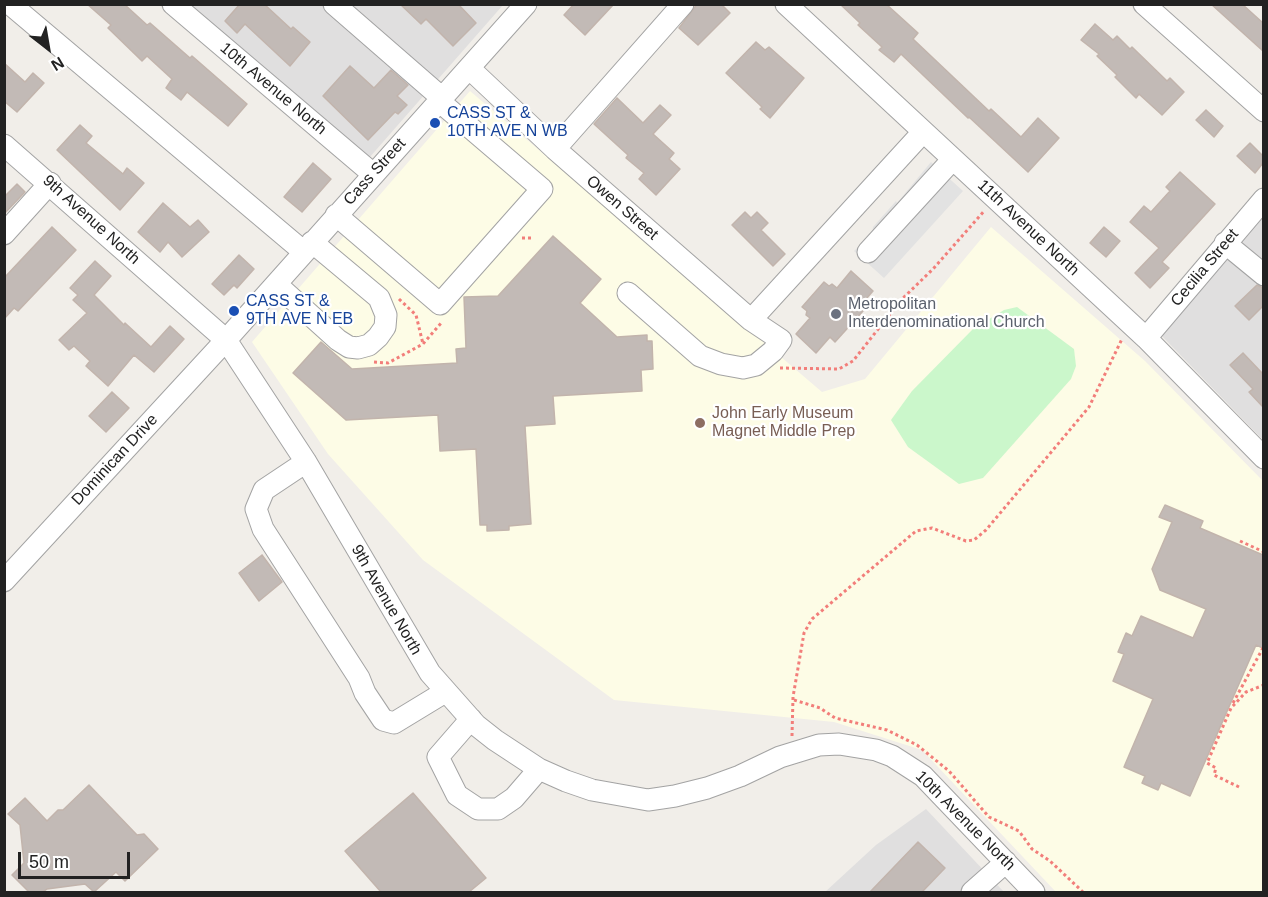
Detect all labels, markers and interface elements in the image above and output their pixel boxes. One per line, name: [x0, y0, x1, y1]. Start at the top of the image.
north arrow: [18, 18, 78, 78]
street label: 10th Avenue North: [216, 39, 330, 139]
text: N: [48, 54, 67, 74]
place label: CASS ST & 10TH AVE N WB: [447, 104, 568, 142]
marker: CASS ST & 10TH AVE N WB: [428, 116, 442, 130]
street label: Cass Street: [340, 135, 410, 209]
street label: 9th Avenue North: [38, 171, 144, 269]
street label: Owen Street: [582, 172, 662, 244]
street label: 11th Avenue North: [973, 176, 1083, 280]
street label: Cecilia Street: [1167, 225, 1243, 311]
place label: CASS ST & 9TH AVE N EB: [246, 292, 353, 330]
place label: Metropolitan Interdenominational Church: [848, 295, 1045, 333]
marker: CASS ST & 9TH AVE N EB: [227, 304, 241, 318]
marker: Metropolitan Interdenominational Church: [829, 307, 843, 321]
place label: John Early Museum Magnet Middle Prep: [712, 404, 855, 442]
street label: Dominican Drive: [68, 411, 162, 509]
marker: John Early Museum Magnet Middle Prep: [693, 416, 707, 430]
street label: 9th Avenue North: [347, 541, 425, 659]
street label: 10th Avenue North: [911, 767, 1019, 875]
scale bar: [21, 840, 134, 878]
text: 50 m: [29, 852, 69, 872]

